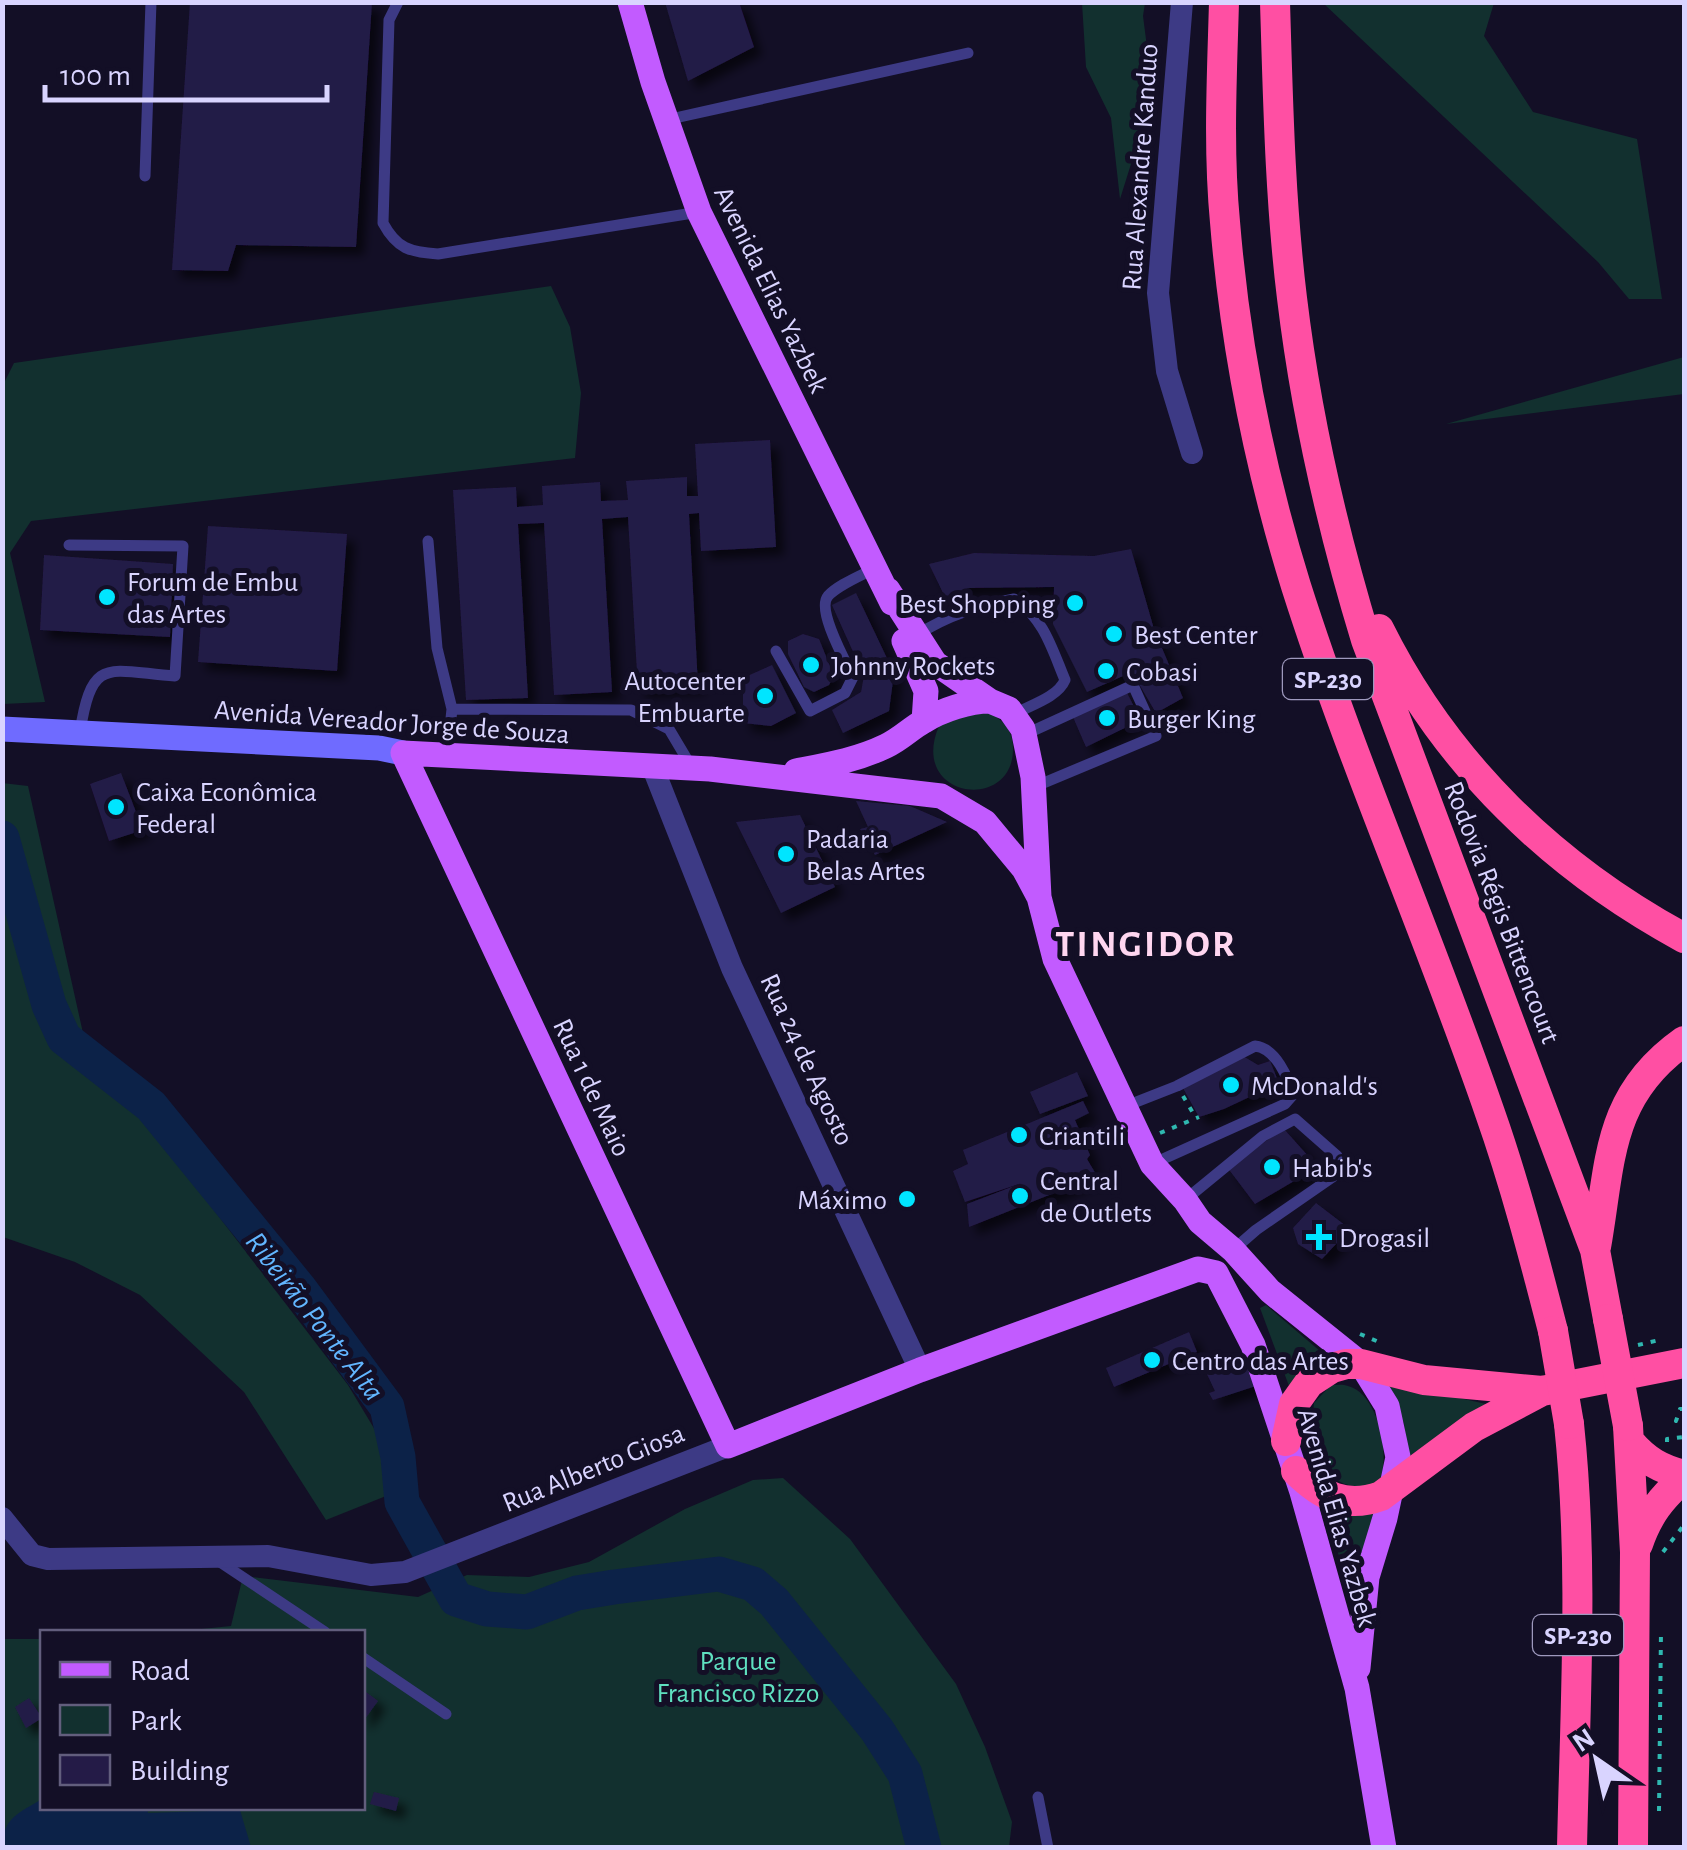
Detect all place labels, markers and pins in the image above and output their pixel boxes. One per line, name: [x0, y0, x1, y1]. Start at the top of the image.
place label: Forum de Embu das Artes: [127, 569, 298, 629]
marker: Forum de Embu das Artes: [96, 586, 118, 608]
place label: Best Shopping: [899, 591, 1055, 619]
marker: Best Shopping: [1064, 592, 1086, 614]
place label: Best Center: [1134, 622, 1257, 650]
marker: Best Center: [1103, 623, 1125, 645]
place label: Johnny Rockets: [831, 653, 995, 681]
marker: Johnny Rockets: [800, 654, 822, 676]
place label: Cobasi: [1126, 659, 1198, 687]
marker: Cobasi: [1095, 660, 1117, 682]
place label: Autocenter Embuarte: [624, 668, 745, 728]
marker: Autocenter Embuarte: [754, 685, 776, 707]
place label: Burger King: [1127, 706, 1256, 734]
marker: Burger King: [1096, 707, 1118, 729]
place label: Caixa Econômica Federal: [136, 779, 317, 839]
marker: Caixa Econômica Federal: [105, 796, 127, 818]
place label: Padaria Belas Artes: [806, 826, 925, 886]
marker: Padaria Belas Artes: [775, 843, 797, 865]
place label: McDonald's: [1251, 1073, 1378, 1101]
marker: McDonald's: [1220, 1074, 1242, 1096]
place label: Criantili: [1039, 1123, 1125, 1151]
marker: Criantili: [1008, 1124, 1030, 1146]
place label: Habib's: [1292, 1155, 1373, 1183]
marker: Habib's: [1261, 1156, 1283, 1178]
place label: Central de Outlets: [1040, 1168, 1152, 1228]
marker: Central de Outlets: [1009, 1185, 1031, 1207]
place label: Máximo: [797, 1187, 887, 1215]
marker: Máximo: [896, 1188, 918, 1210]
place label: Drogasil: [1339, 1225, 1430, 1253]
marker: Drogasil: [1308, 1226, 1330, 1248]
place label: Centro das Artes: [1172, 1348, 1349, 1376]
marker: Centro das Artes: [1141, 1349, 1163, 1371]

